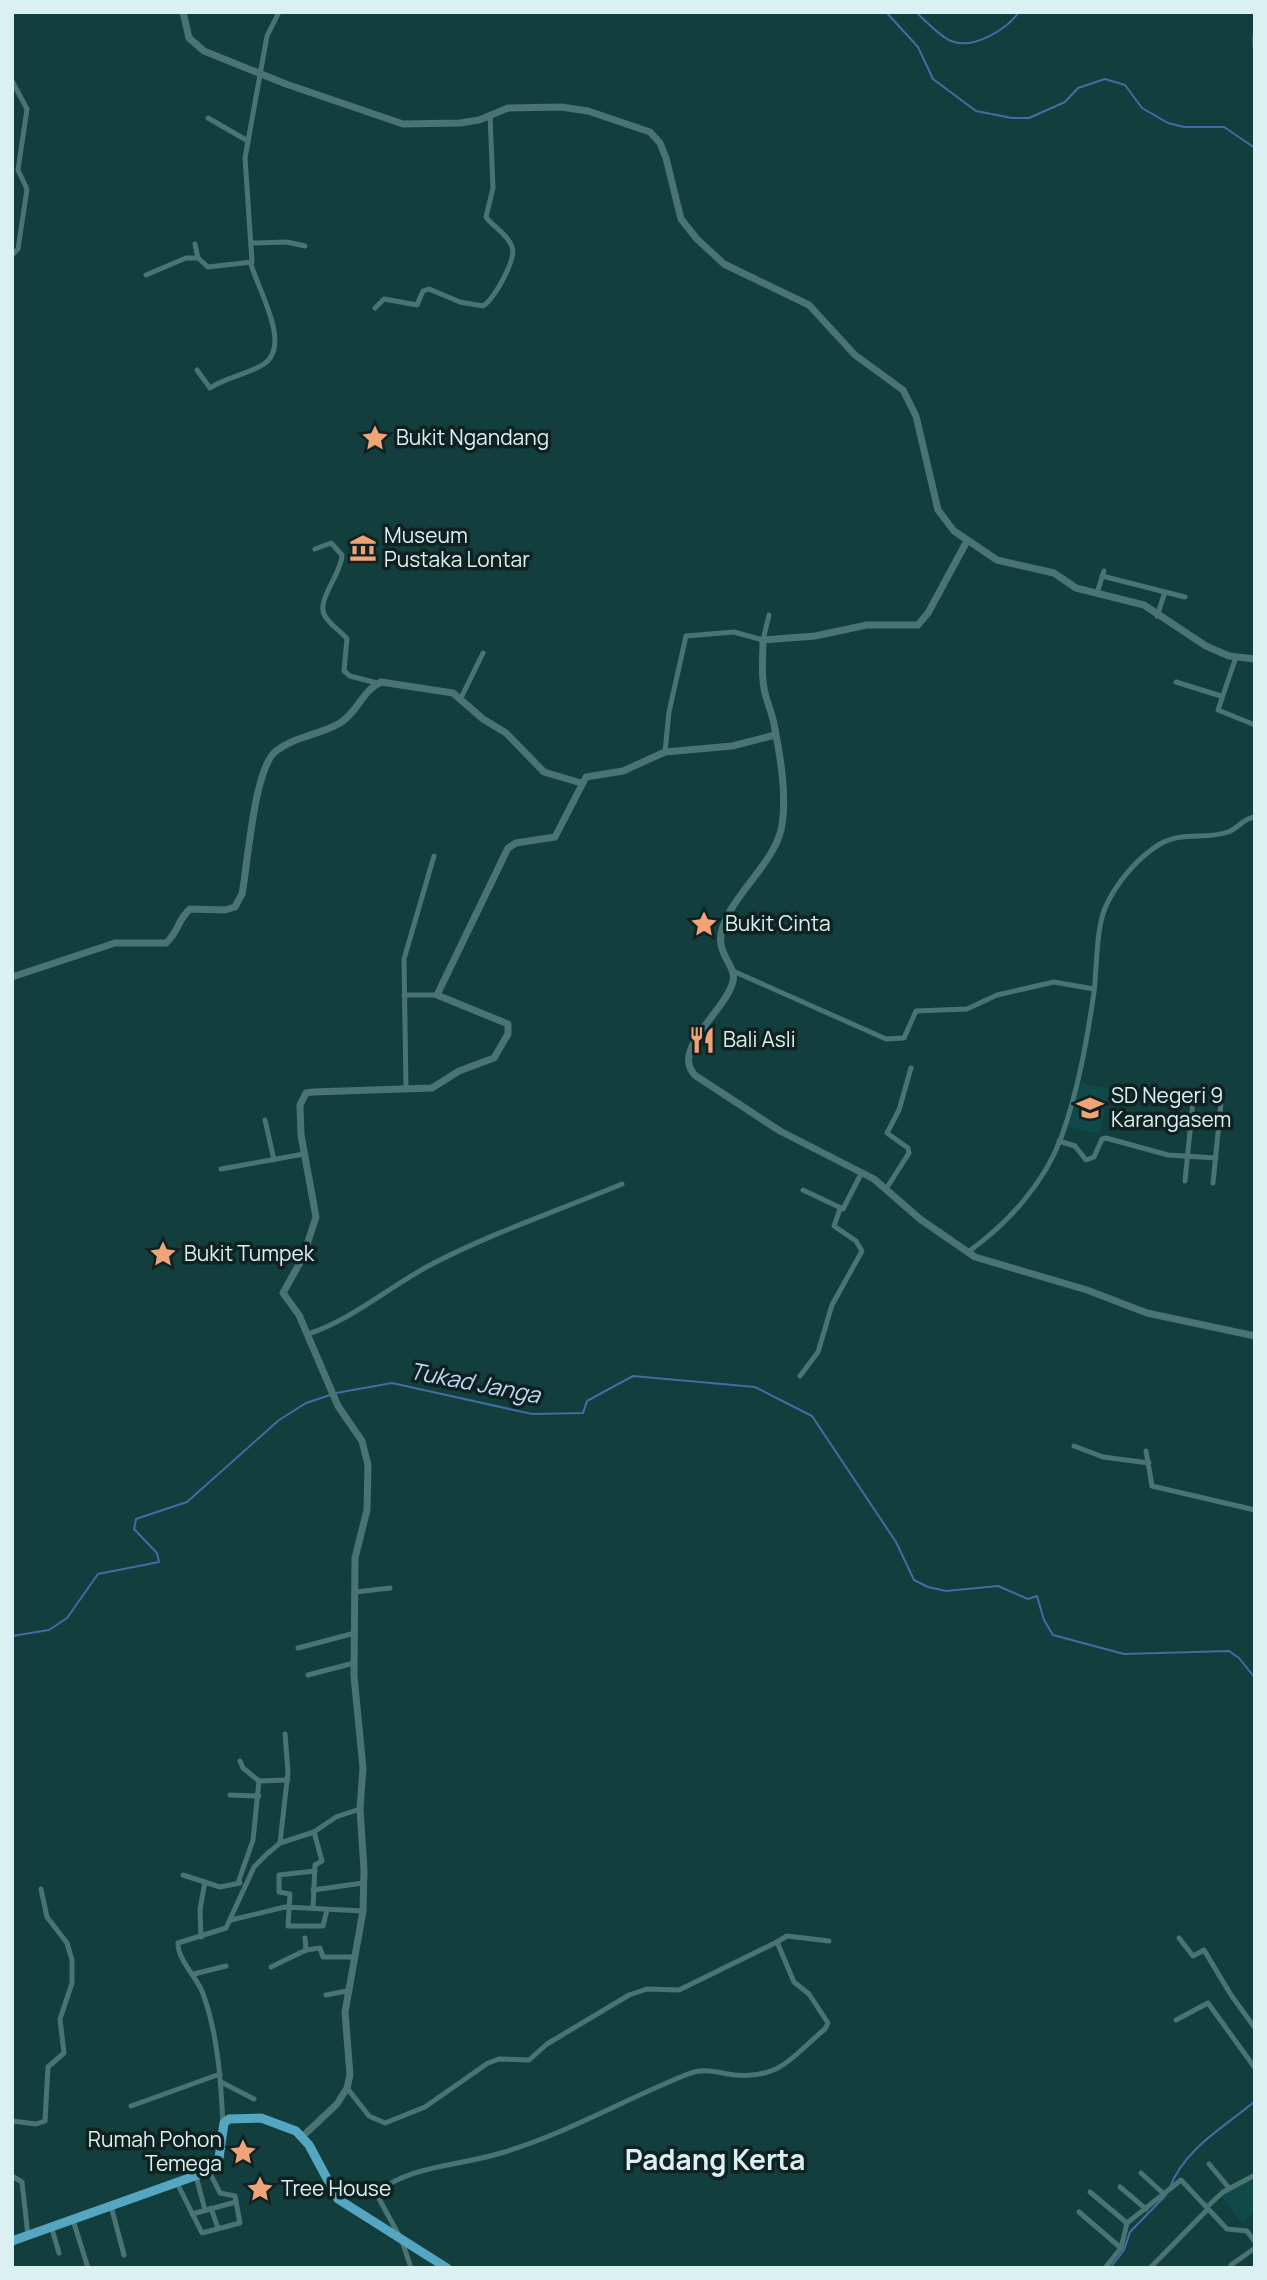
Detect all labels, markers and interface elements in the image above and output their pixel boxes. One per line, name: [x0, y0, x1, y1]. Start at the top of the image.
place icon: Bukit Ngandang: [360, 423, 390, 453]
place label: Bukit Ngandang: [396, 423, 549, 451]
place label: Museum Pustaka Lontar: [384, 521, 530, 573]
museum icon: Museum Pustaka Lontar: [348, 533, 378, 563]
place icon: Bukit Cinta: [689, 909, 719, 939]
place label: Bukit Cinta: [725, 909, 831, 937]
restaurant icon: Bali Asli: [687, 1025, 717, 1055]
place label: Bali Asli: [723, 1025, 796, 1053]
place label: SD Negeri 9 Karangasem: [1111, 1081, 1231, 1133]
school or university icon: SD Negeri 9 Karangasem: [1075, 1093, 1105, 1123]
place icon: Bukit Tumpek: [148, 1239, 178, 1269]
place label: Bukit Tumpek: [184, 1239, 315, 1267]
water label: Tukad Janga: [407, 1354, 544, 1411]
place label: Rumah Pohon Temega: [88, 2125, 222, 2177]
place icon: Rumah Pohon Temega: [228, 2137, 258, 2167]
district label: Padang Kerta: [625, 2140, 805, 2178]
place icon: Tree House: [245, 2174, 275, 2204]
place label: Tree House: [281, 2174, 391, 2202]

